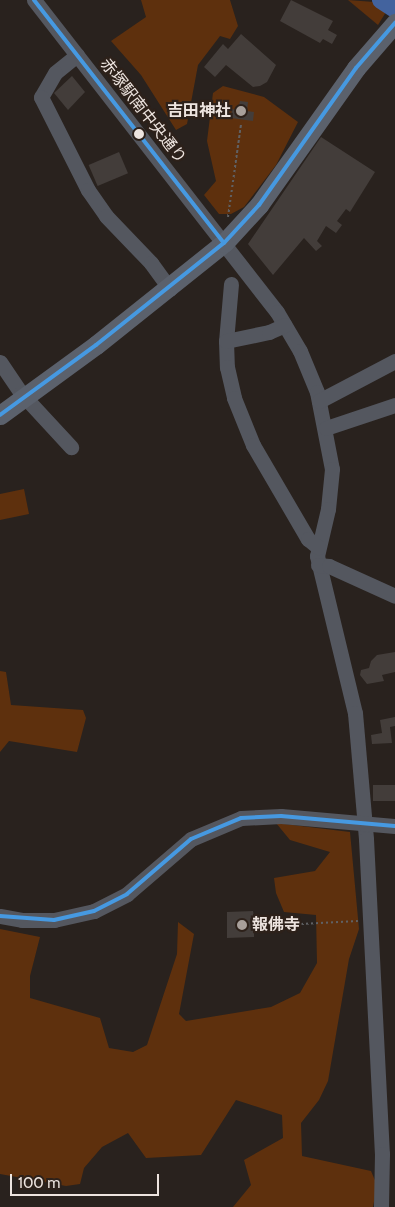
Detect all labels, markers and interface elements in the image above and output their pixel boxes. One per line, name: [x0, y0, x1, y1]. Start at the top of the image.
street label: 赤塚駅南中央通り: [96, 55, 190, 167]
place label: 吉田神社: [167, 101, 231, 121]
marker: 吉田神社: [235, 105, 247, 117]
unlabelled marker: [134, 129, 144, 139]
place label: 報佛寺: [252, 915, 300, 935]
marker: 報佛寺: [236, 919, 248, 931]
scale bar: [12, 1164, 161, 1196]
text: 100 m: [18, 1174, 60, 1192]

